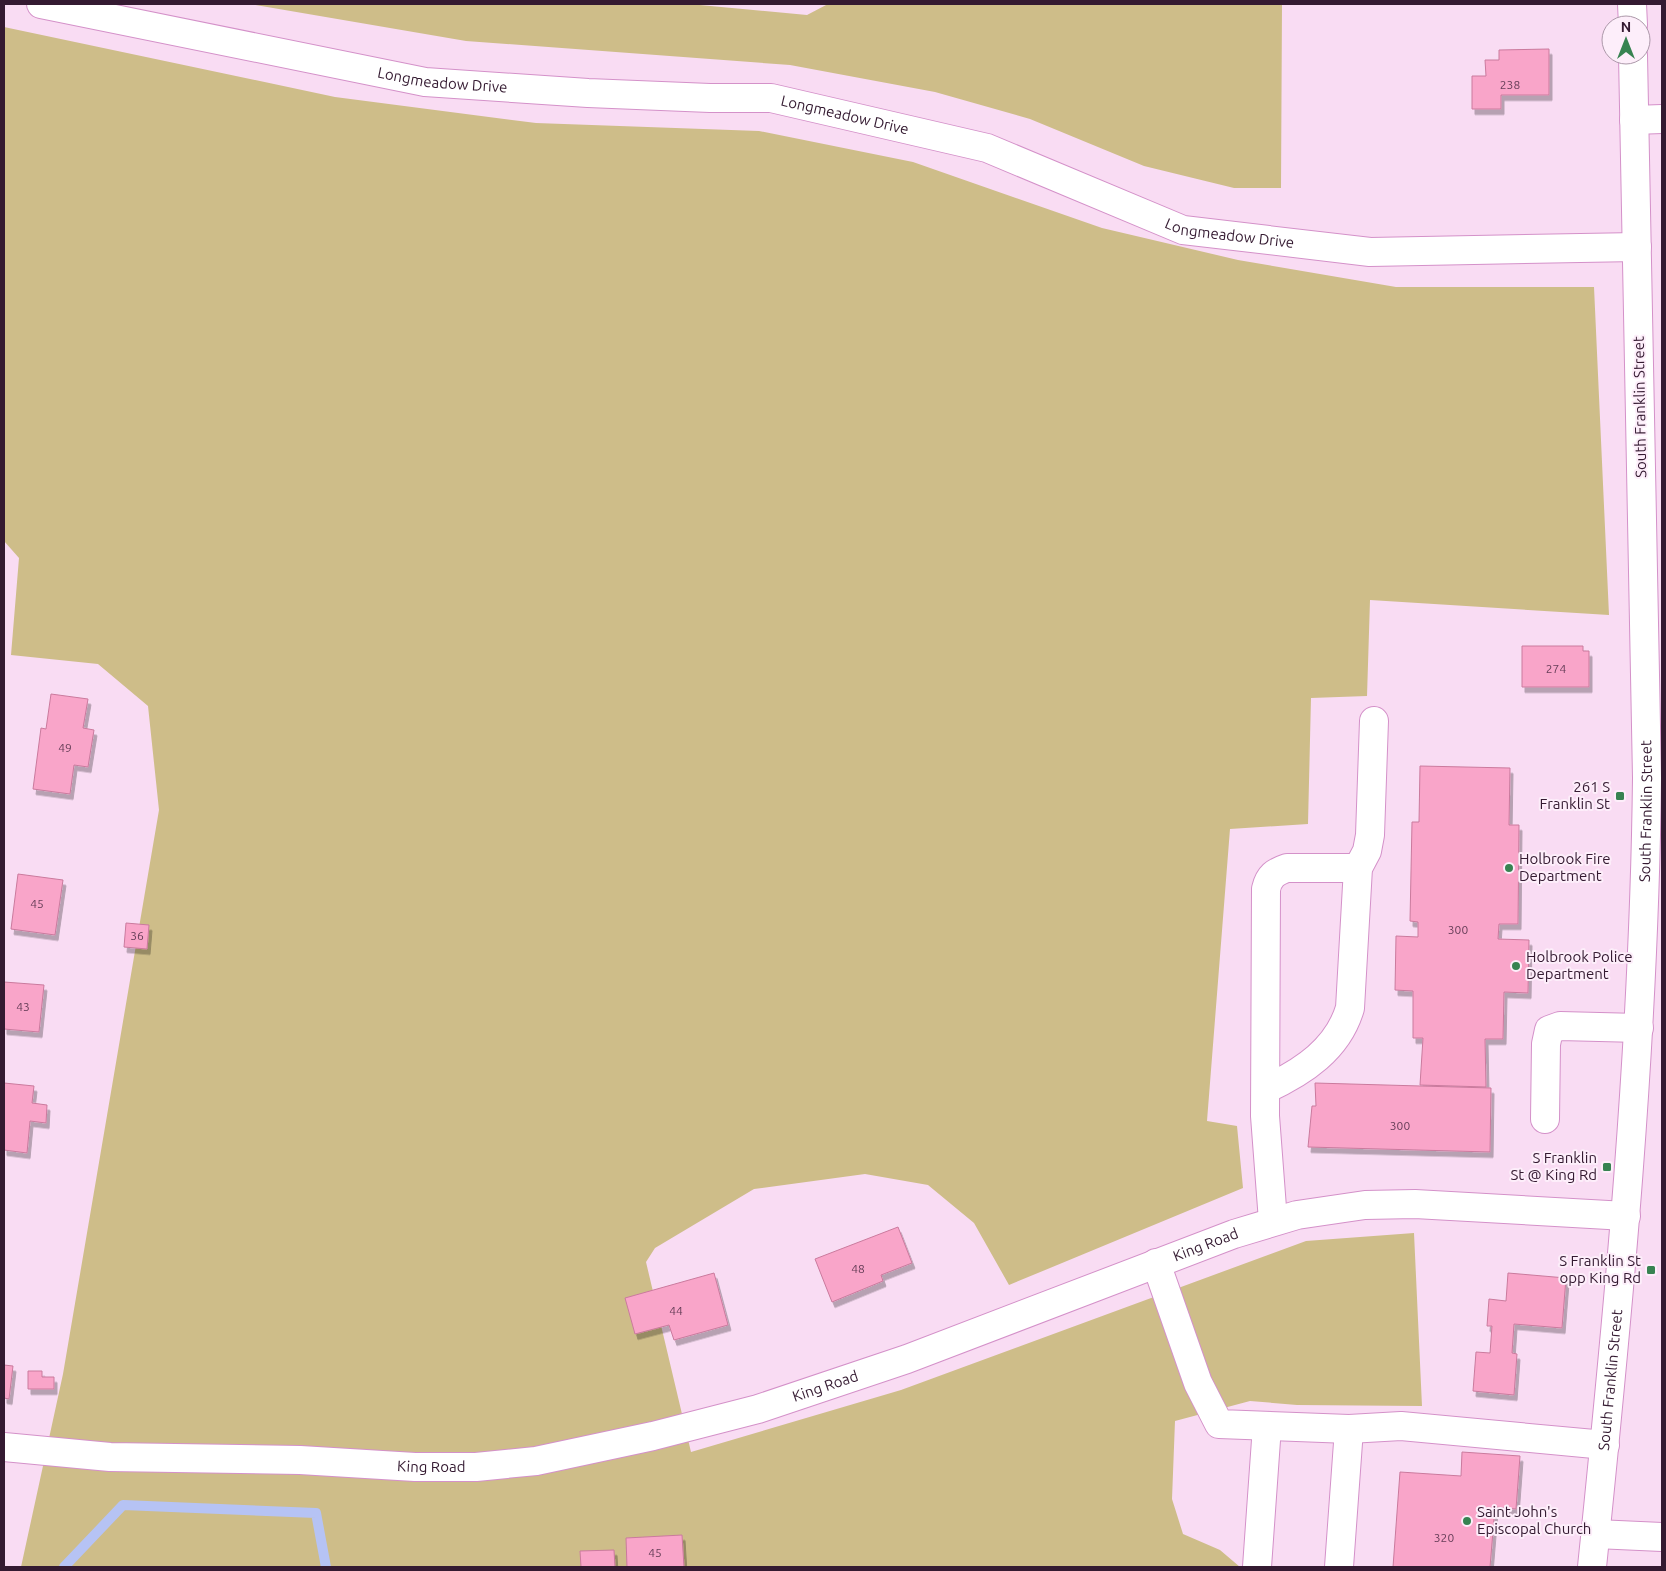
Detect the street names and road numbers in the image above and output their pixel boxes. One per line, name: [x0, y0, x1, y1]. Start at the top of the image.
street label: Longmeadow Drive: [376, 64, 508, 96]
street label: Longmeadow Drive: [779, 92, 910, 138]
street label: Longmeadow Drive: [1163, 214, 1295, 251]
street label: South Franklin Street: [1630, 336, 1649, 478]
street label: South Franklin Street: [1636, 740, 1655, 882]
street label: King Road: [1171, 1224, 1240, 1264]
street label: South Franklin Street: [1595, 1308, 1625, 1451]
street label: King Road: [790, 1367, 860, 1405]
street label: King Road: [397, 1457, 465, 1475]

